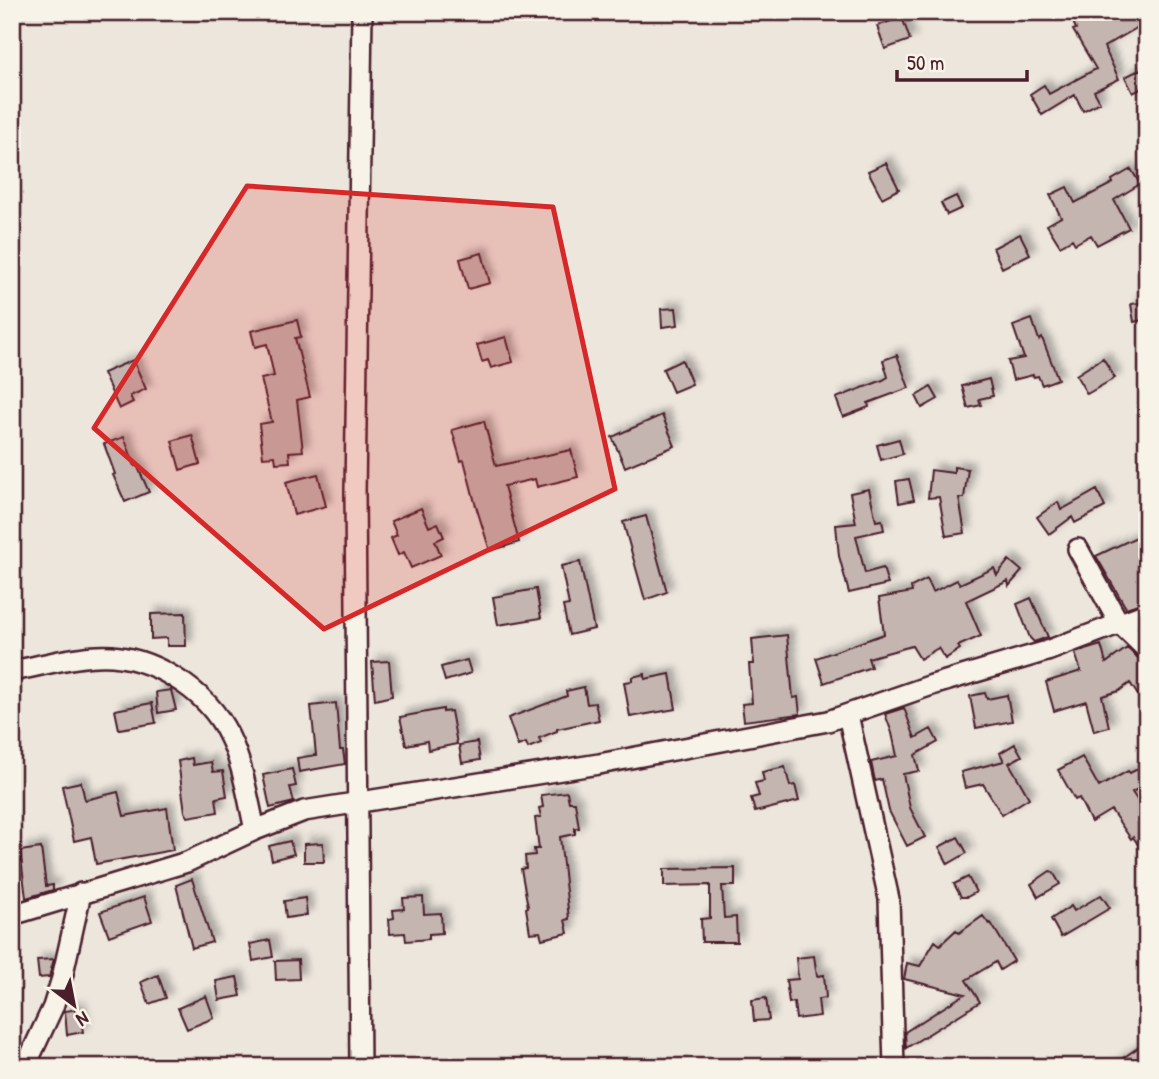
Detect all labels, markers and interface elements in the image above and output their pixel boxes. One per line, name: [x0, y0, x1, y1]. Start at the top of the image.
scale bar: [897, 38, 1026, 82]
text: 50 m: [907, 48, 944, 77]
north arrow: [38, 970, 108, 1040]
text: N: [72, 1006, 94, 1033]

